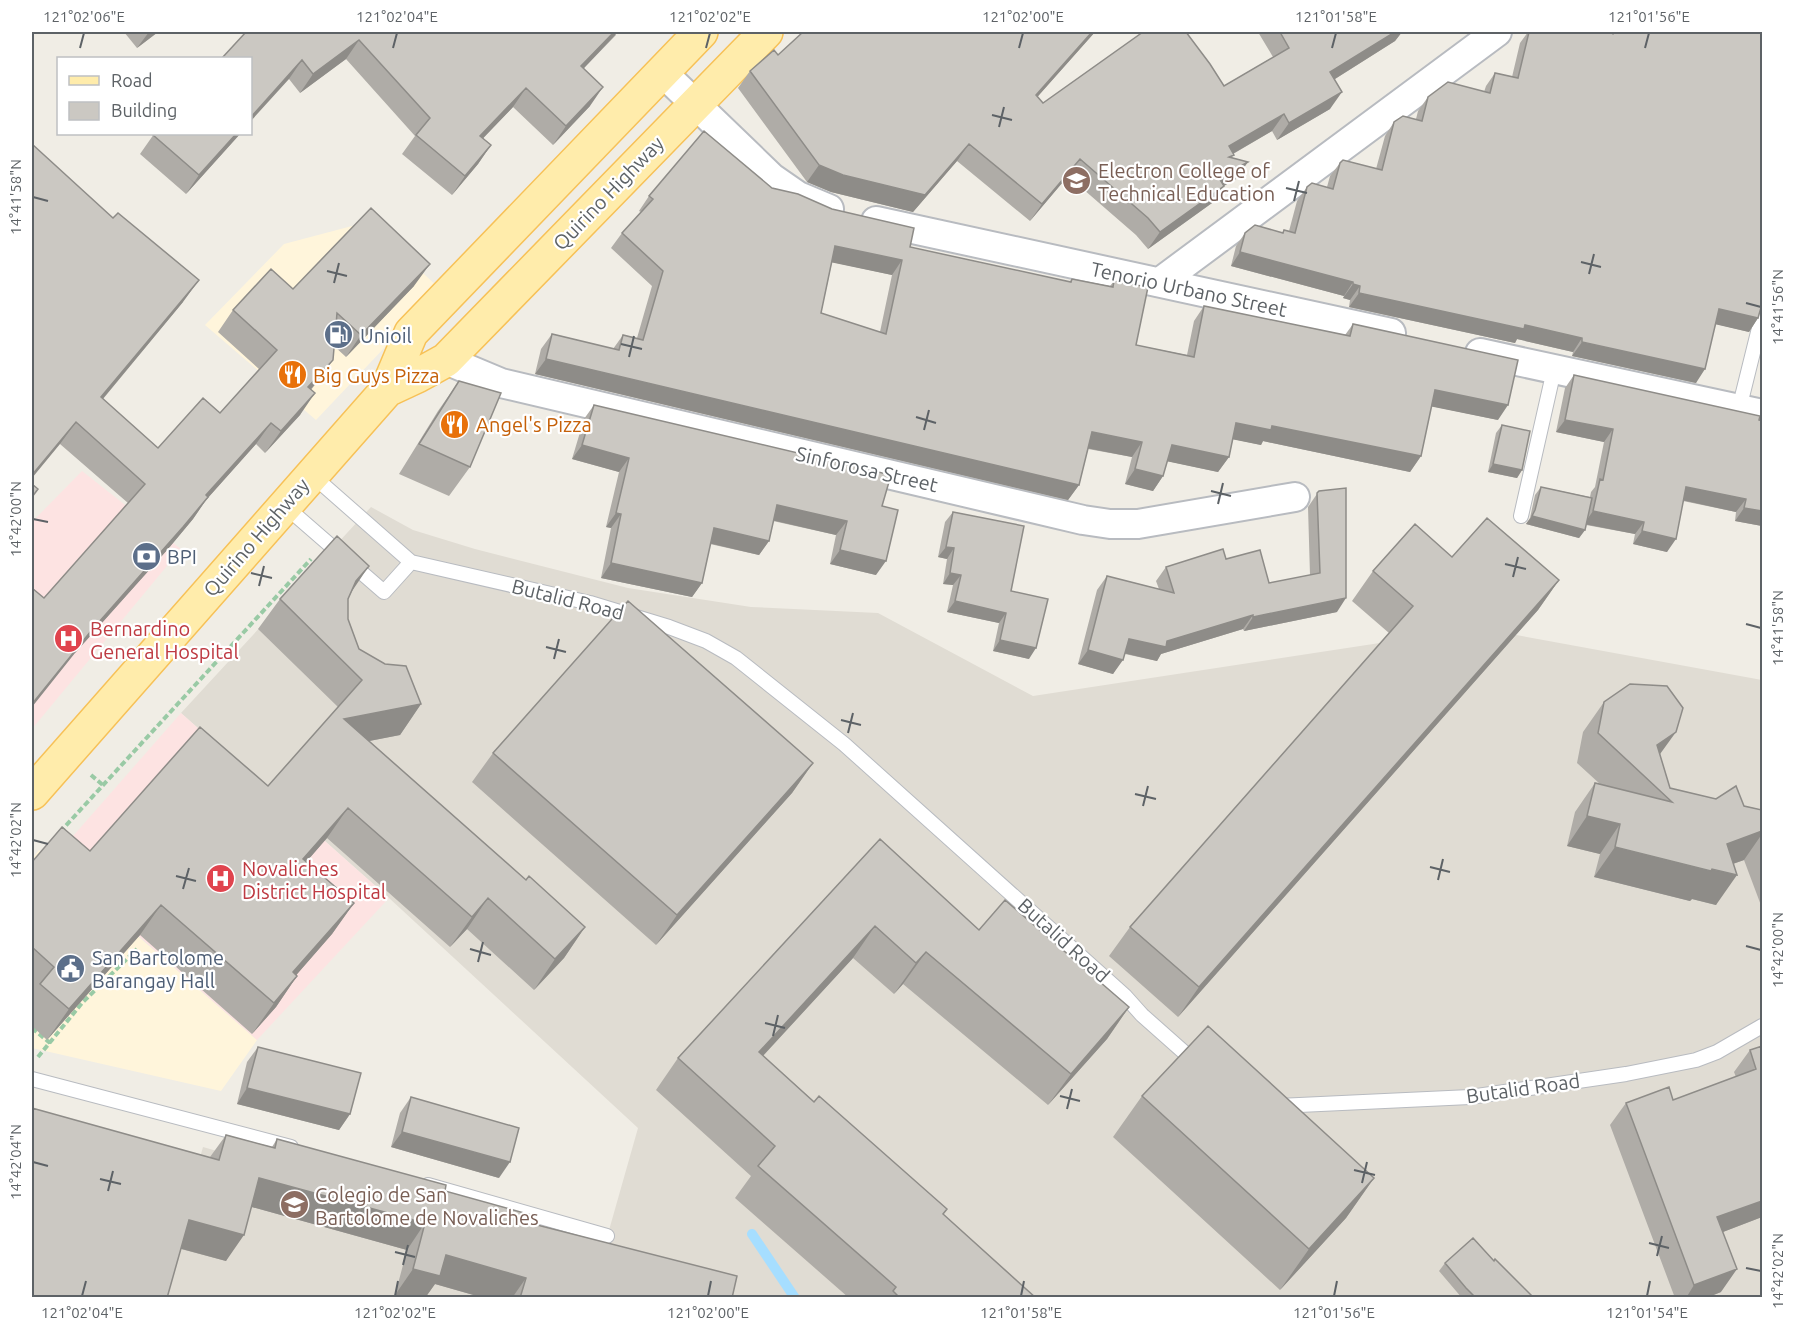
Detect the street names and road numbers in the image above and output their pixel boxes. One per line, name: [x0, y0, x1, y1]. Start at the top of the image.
street label: Quirino Highway: [548, 131, 668, 255]
street label: Tenorio Urbano Street: [1089, 257, 1289, 321]
street label: Sinforosa Street: [794, 442, 940, 497]
street label: Quirino Highway: [198, 473, 314, 601]
street label: Butalid Road: [510, 574, 626, 624]
street label: Butalid Road: [1014, 893, 1114, 987]
street label: Butalid Road: [1465, 1069, 1581, 1107]

